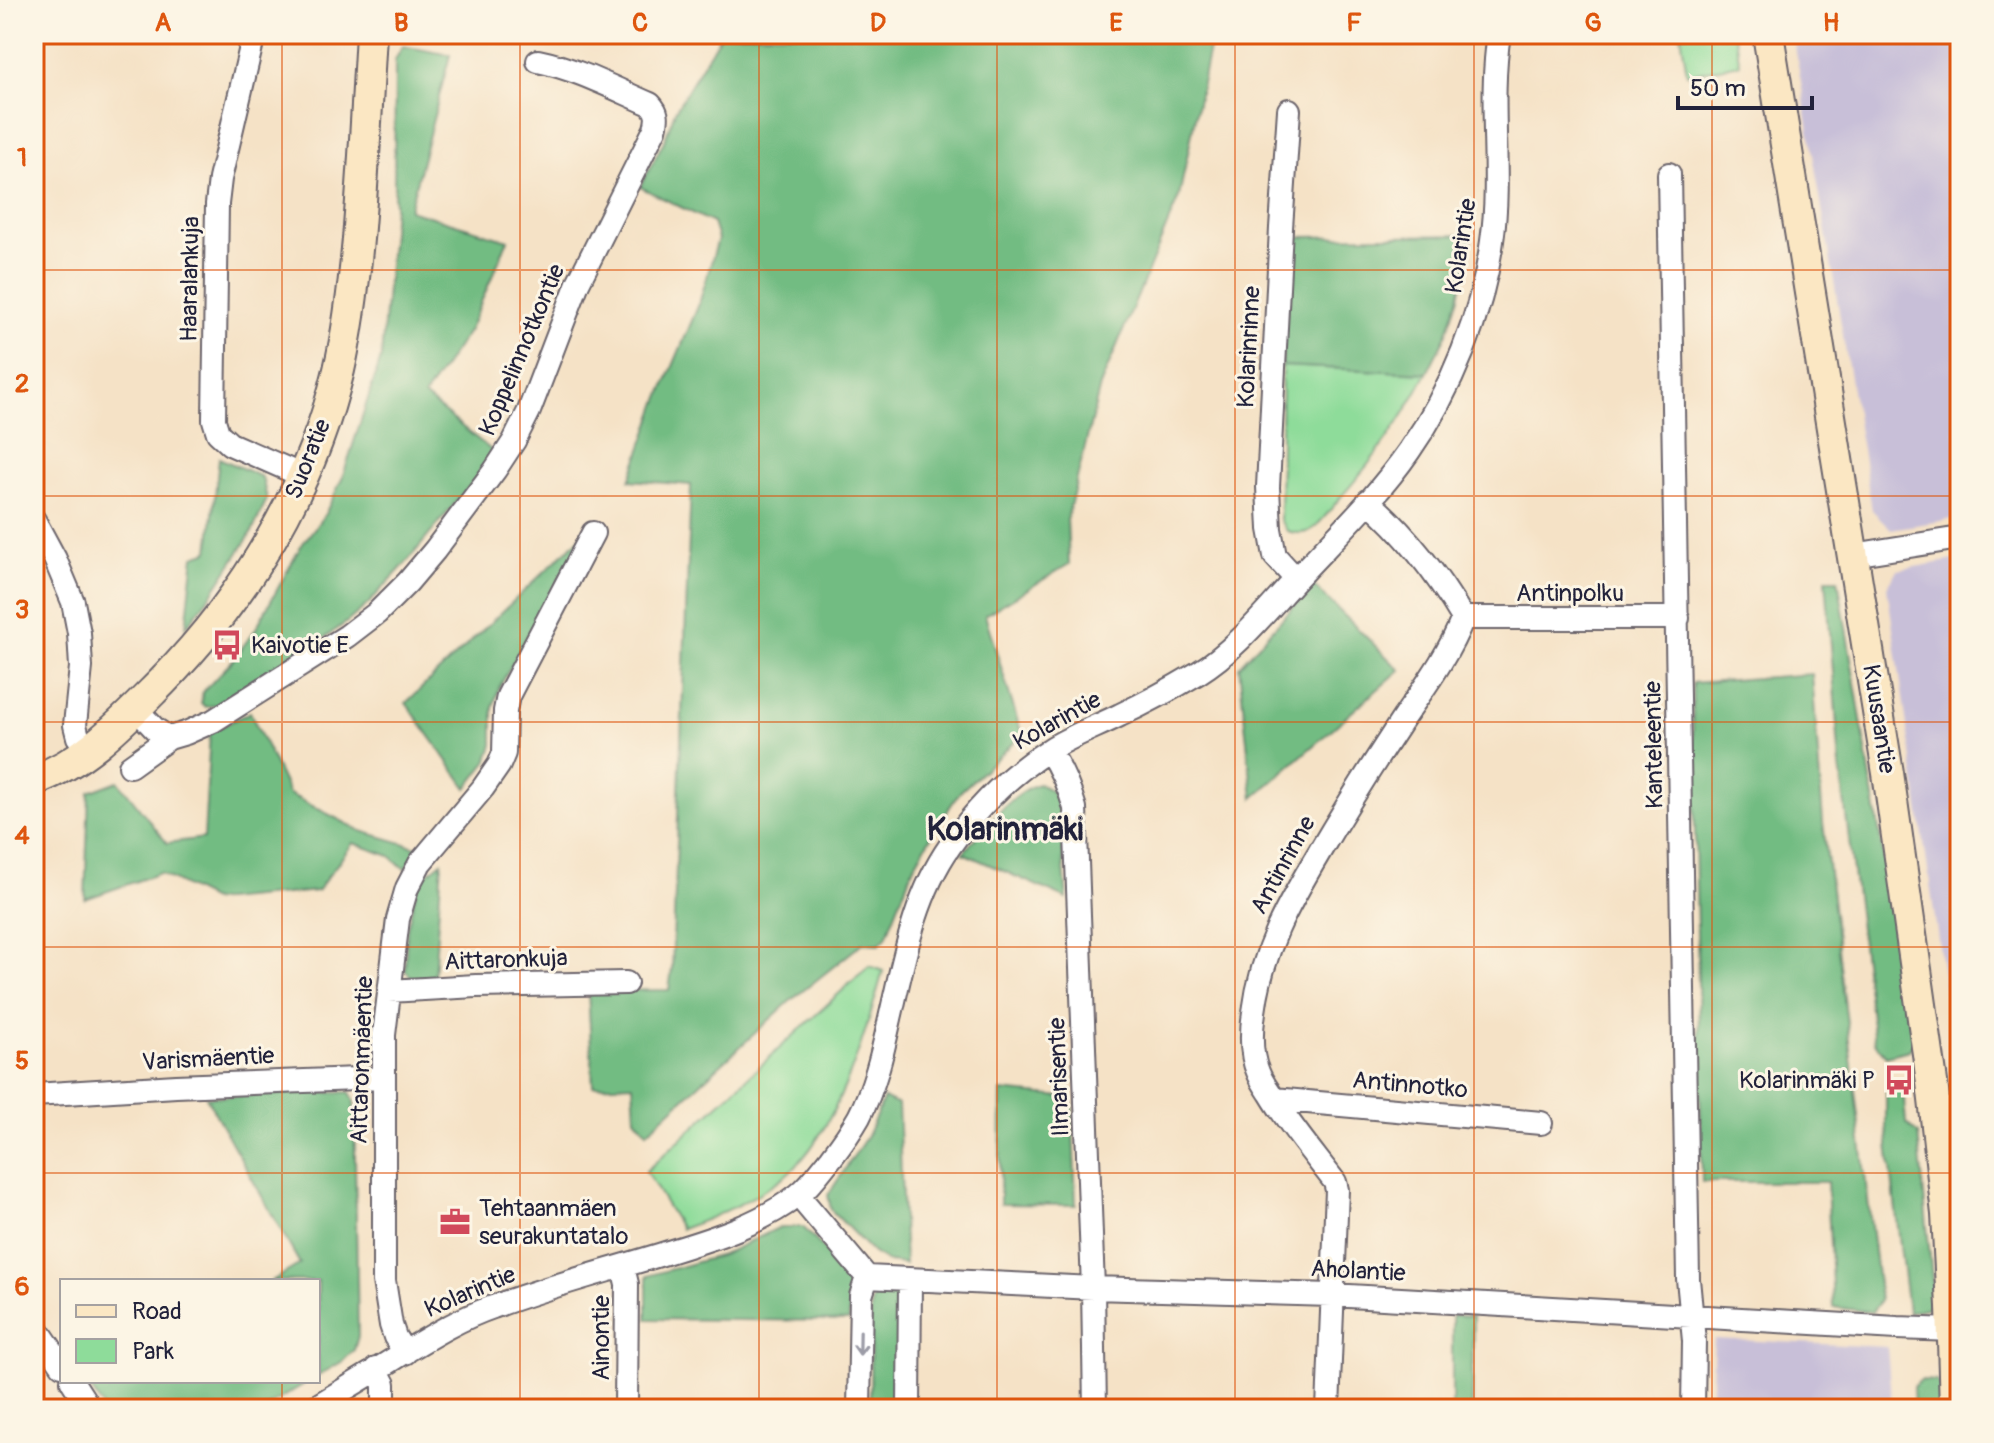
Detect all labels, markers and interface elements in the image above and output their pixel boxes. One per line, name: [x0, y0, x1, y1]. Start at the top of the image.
text: A: [155, 7, 172, 39]
text: B: [394, 7, 408, 39]
text: C: [632, 7, 648, 39]
text: D: [870, 7, 886, 39]
text: E: [1109, 7, 1123, 39]
text: F: [1346, 7, 1362, 39]
text: G: [1584, 7, 1602, 39]
text: H: [1823, 7, 1839, 39]
scale bar: [1678, 60, 1812, 110]
text: 50 m: [1690, 74, 1746, 103]
text: 1: [17, 142, 27, 174]
street label: Kolarintie: [1439, 196, 1483, 296]
street label: Haaralankuja: [174, 216, 206, 342]
street label: Koppelinnotkontie: [473, 260, 571, 440]
street label: Kolarinrinne: [1231, 285, 1267, 409]
text: 2: [15, 368, 29, 400]
street label: Suoratie: [279, 415, 337, 503]
street label: Antinpolku: [1516, 579, 1624, 608]
text: 3: [15, 594, 29, 626]
bus stop icon: Kaivotie E: [210, 628, 244, 662]
place label: Kaivotie E: [251, 631, 349, 660]
street label: Kuusaantie: [1856, 662, 1902, 776]
street label: Kanteleentie: [1638, 681, 1670, 809]
street label: Kolarintie: [1008, 685, 1106, 757]
district label: Kolarinmäki: [927, 810, 1084, 850]
street label: Antinrinne: [1244, 811, 1322, 919]
text: 4: [14, 820, 30, 852]
street label: Aittaronkuja: [444, 943, 568, 977]
street label: Aittaronmäentie: [345, 975, 379, 1144]
street label: Ilmarisentie: [1042, 1017, 1076, 1137]
street label: Varismäentie: [141, 1041, 275, 1077]
text: 5: [15, 1045, 29, 1077]
bus stop icon: Kolarinmäki P: [1882, 1063, 1916, 1097]
street label: Antinnotko: [1351, 1066, 1469, 1104]
place label: Kolarinmäki P: [1739, 1066, 1875, 1095]
place label: Tehtaanmäen seurakuntatalo: [479, 1194, 628, 1251]
office icon: Tehtaanmäen seurakuntatalo: [438, 1205, 472, 1239]
street label: Aholantie: [1310, 1254, 1406, 1288]
street label: Kolarintie: [420, 1260, 520, 1324]
text: 6: [14, 1271, 30, 1303]
legend: [60, 1279, 320, 1383]
street label: Ainontie: [587, 1295, 616, 1381]
text: Road: [132, 1297, 182, 1326]
one-way arrow: [852, 1329, 868, 1356]
text: Park: [132, 1337, 174, 1366]

